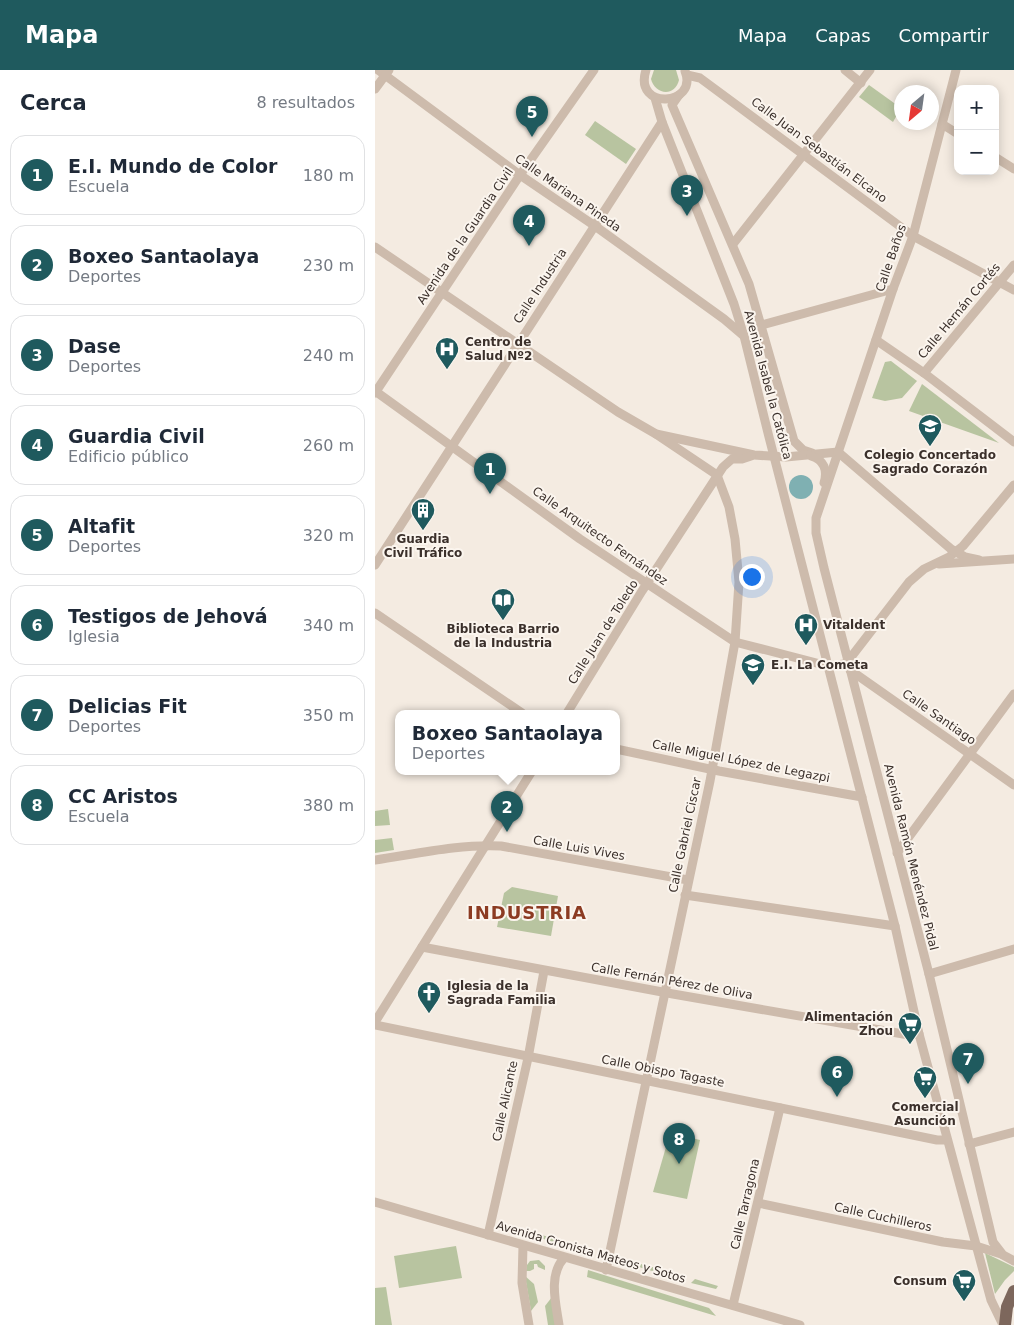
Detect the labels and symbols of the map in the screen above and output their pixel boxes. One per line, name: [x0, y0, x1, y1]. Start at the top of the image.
north arrow: [894, 85, 939, 130]
street label: Calle Juan Sebastián Elcano: [748, 94, 890, 206]
pin: 5: [516, 96, 548, 137]
street label: Calle Mariana Pineda: [512, 151, 624, 235]
street label: Avenida de la Guardia Civil: [414, 165, 516, 307]
pin: 3: [671, 175, 703, 216]
pin: 4: [513, 205, 545, 246]
street label: Calle Baños: [873, 222, 909, 294]
street label: Calle Industria: [511, 246, 569, 326]
street label: Calle Hernán Cortés: [915, 260, 1003, 362]
street label: Avenida Isabel la Católica: [741, 309, 795, 461]
place label: Centro de Salud Nº2: [465, 335, 532, 363]
hospital icon: Centro de Salud Nº2: [434, 336, 460, 370]
school or university icon: Colegio Concertado Sagrado Corazón: [917, 413, 943, 447]
place label: Colegio Concertado Sagrado Corazón: [864, 448, 996, 476]
pin: 1: [474, 453, 506, 494]
street label: Calle Arquitecto Fernández: [530, 484, 670, 588]
building icon: Guardia Civil Tráfico: [410, 497, 436, 531]
place label: Guardia Civil Tráfico: [384, 532, 462, 560]
your location: [739, 564, 765, 590]
street label: Calle Juan de Toledo: [565, 577, 641, 687]
library icon: Biblioteca Barrio de la Industria: [490, 587, 516, 621]
hospital icon: Vitaldent: [793, 612, 819, 646]
place label: Vitaldent: [823, 618, 885, 632]
place label: Biblioteca Barrio de la Industria: [446, 622, 560, 650]
school or university icon: E.I. La Cometa: [740, 652, 766, 686]
place label: E.I. La Cometa: [771, 658, 868, 672]
street label: Calle Santiago: [900, 686, 978, 748]
street label: Calle Miguel López de Legazpi: [651, 737, 831, 785]
street label: Avenida Ramón Menéndez Pidal: [881, 762, 941, 952]
street label: Calle Gabriel Ciscar: [666, 776, 704, 894]
pin: 2: [491, 791, 523, 832]
street label: Calle Luis Vives: [532, 833, 626, 863]
district label: INDUSTRIA: [467, 902, 587, 923]
street label: Calle Fernán Pérez de Oliva: [590, 960, 754, 1002]
place label: Iglesia de la Sagrada Familia: [447, 979, 556, 1007]
church icon: Iglesia de la Sagrada Familia: [416, 980, 442, 1014]
place label: Alimentación Zhou: [804, 1010, 893, 1038]
supermarket icon: Alimentación Zhou: [897, 1011, 923, 1045]
pin: 7: [952, 1043, 984, 1084]
street label: Calle Obispo Tagaste: [600, 1052, 726, 1090]
pin: 6: [821, 1056, 853, 1097]
street label: Calle Alicante: [490, 1059, 520, 1143]
supermarket icon: Comercial Asunción: [912, 1065, 938, 1099]
place label: Comercial Asunción: [891, 1100, 959, 1128]
pin: 8: [663, 1123, 695, 1164]
street label: Calle Tarragona: [728, 1157, 762, 1251]
street label: Calle Cuchilleros: [833, 1200, 933, 1234]
street label: Avenida Cronista Mateos y Sotos: [495, 1218, 687, 1286]
supermarket icon: Consum: [951, 1268, 977, 1302]
place label: Consum: [893, 1274, 947, 1288]

